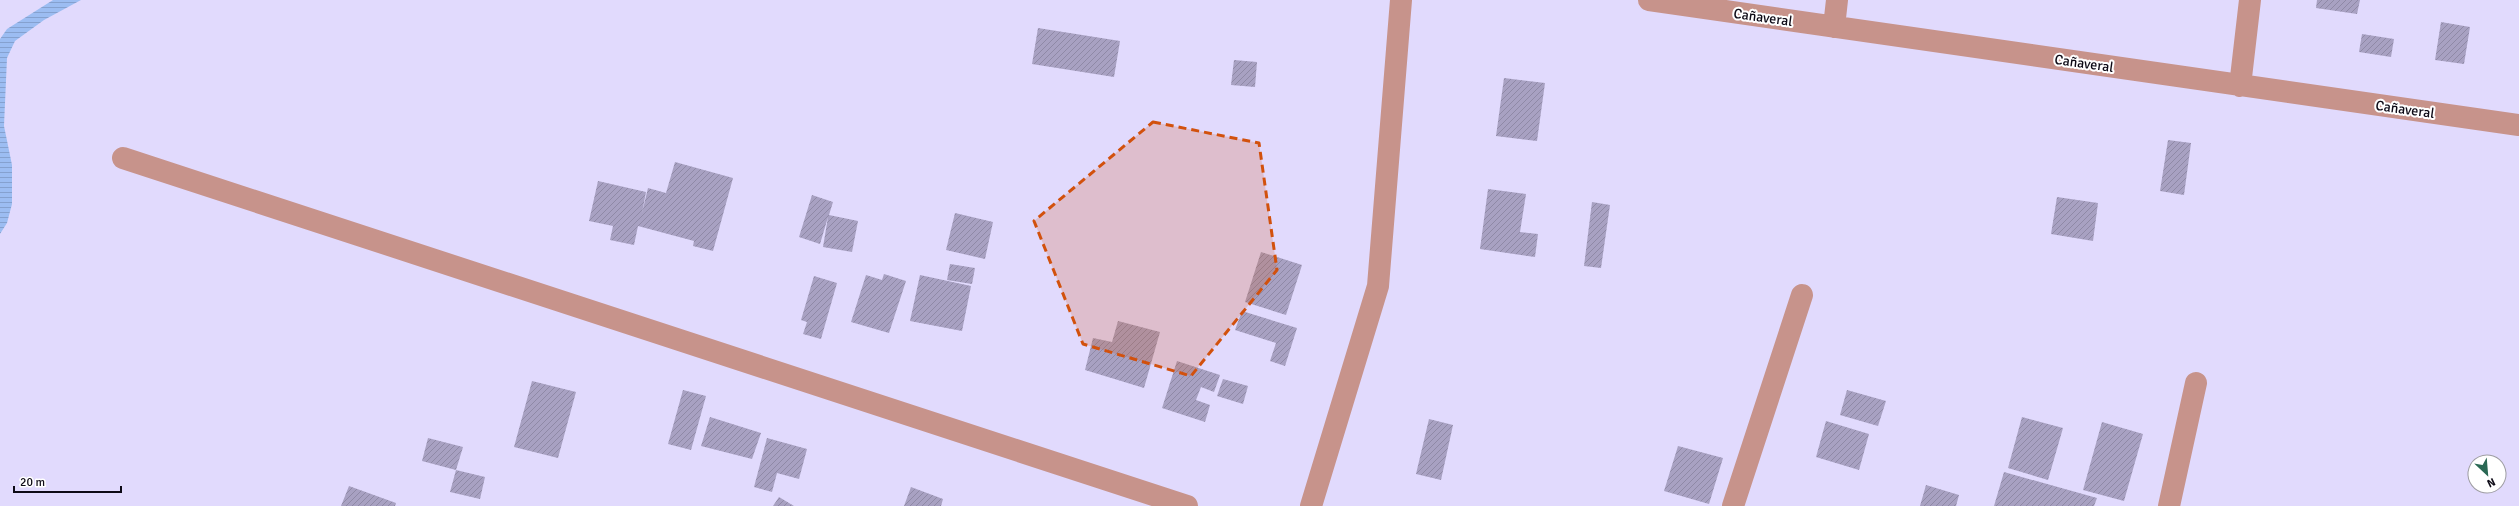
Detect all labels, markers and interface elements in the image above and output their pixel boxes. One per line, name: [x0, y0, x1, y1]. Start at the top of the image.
street label: Cañaveral: [1732, 5, 1794, 30]
street label: Cañaveral: [2053, 51, 2115, 76]
street label: Cañaveral: [2374, 97, 2436, 122]
north arrow: [2467, 454, 2507, 494]
scale bar: [14, 468, 121, 494]
text: 20 m: [20, 475, 45, 490]
text: N: [2485, 475, 2497, 490]

